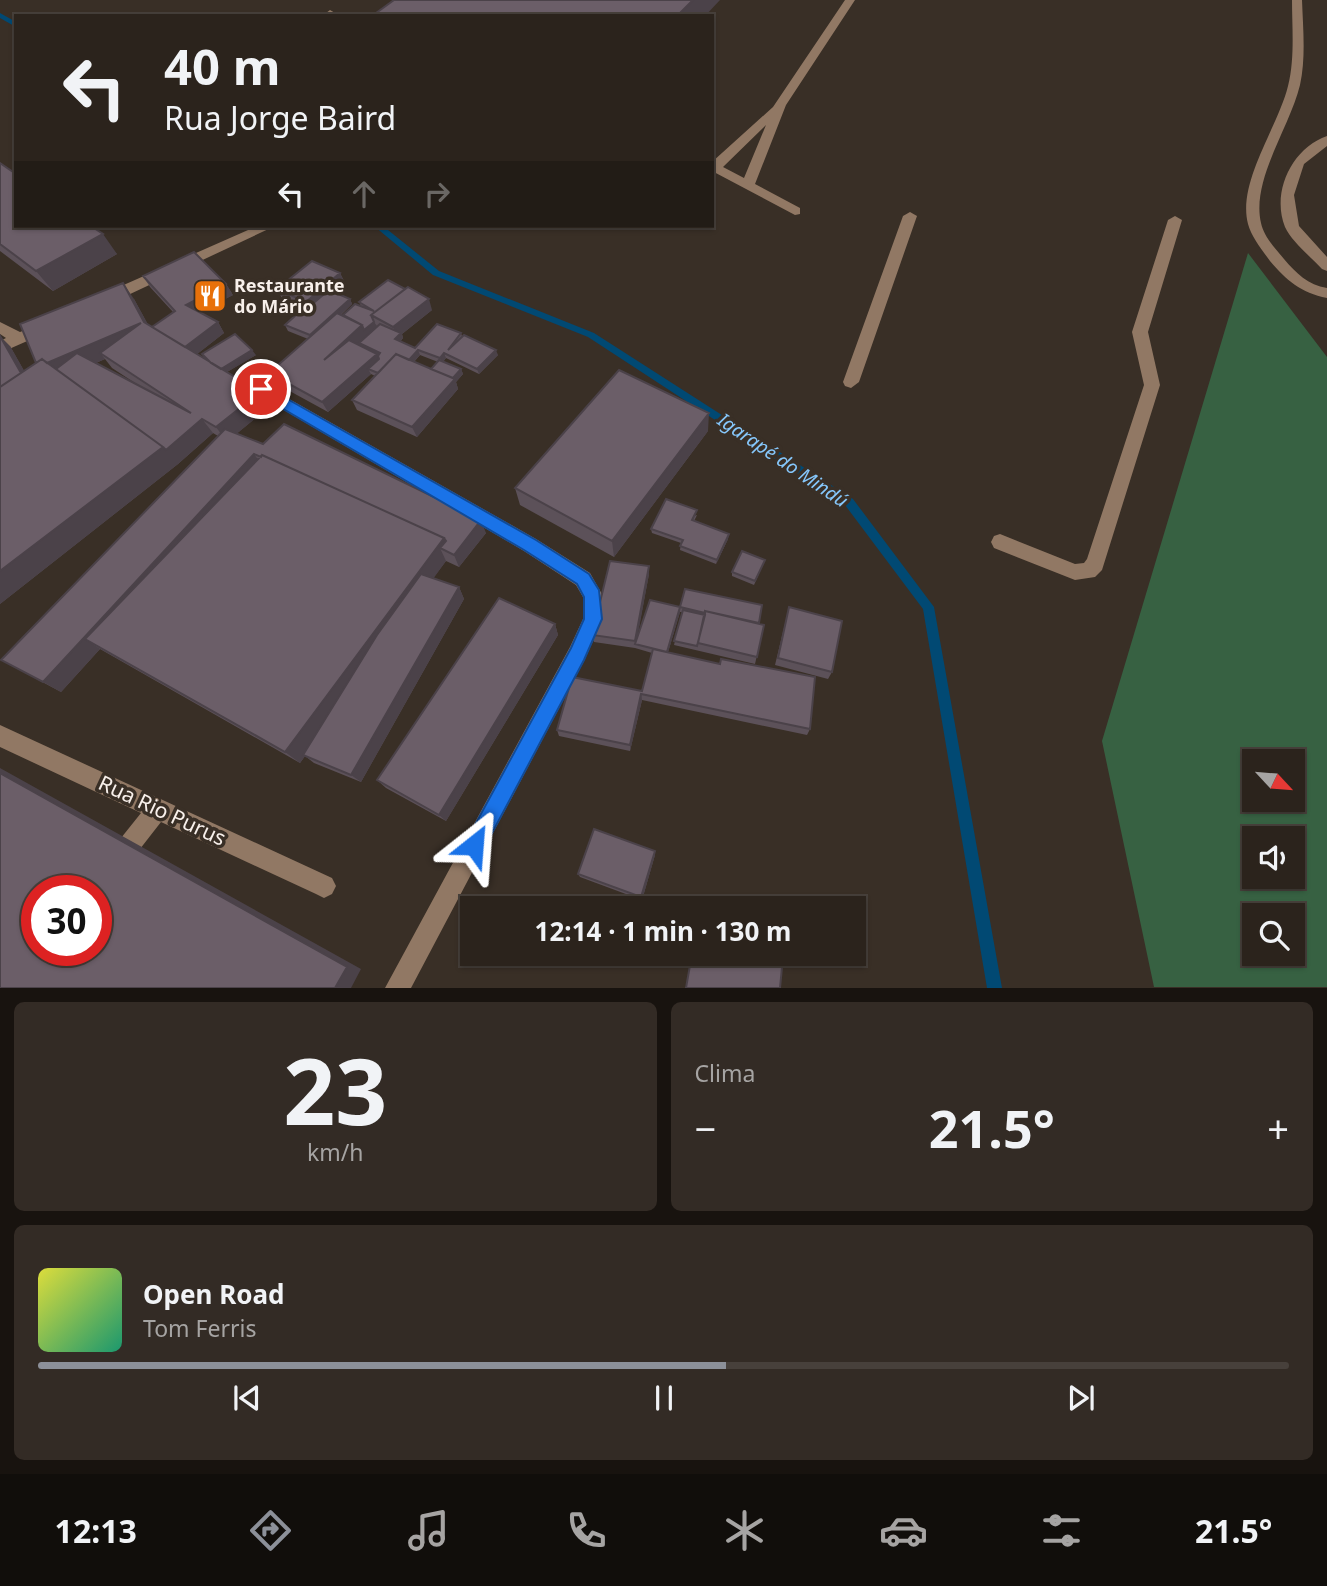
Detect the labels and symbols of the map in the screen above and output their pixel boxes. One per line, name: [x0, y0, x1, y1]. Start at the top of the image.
place label: Restaurante do Mário: [234, 273, 345, 318]
restaurant icon: Restaurante do Mário: [191, 277, 229, 315]
pin: [231, 359, 291, 419]
water label: Igarapé do Mindú: [712, 406, 853, 513]
north arrow: [1242, 749, 1306, 812]
street label: Rua Rio Purus: [94, 768, 231, 852]
position arrow: [437, 808, 511, 882]
speed limit sign: 30: [21, 875, 112, 966]

